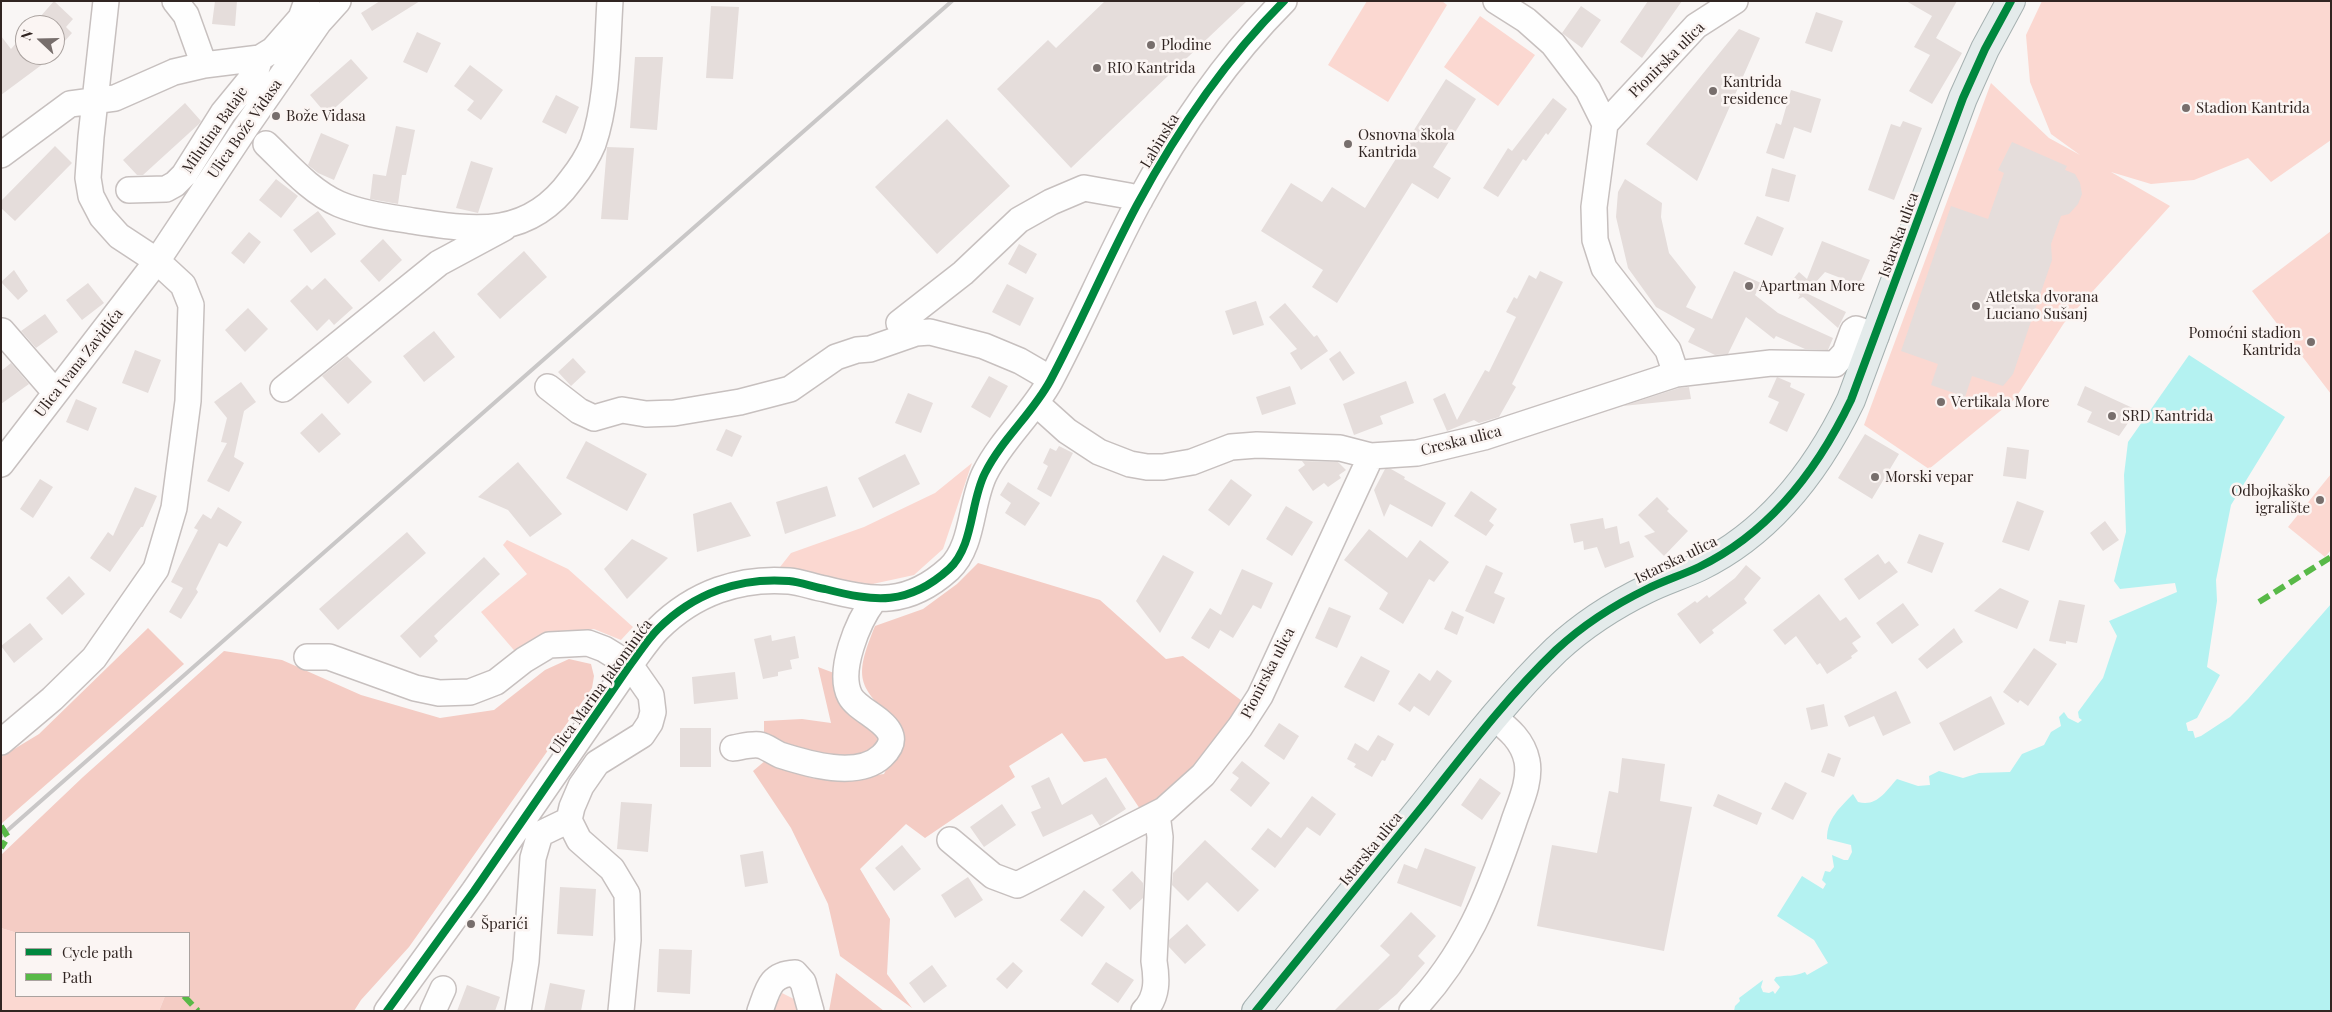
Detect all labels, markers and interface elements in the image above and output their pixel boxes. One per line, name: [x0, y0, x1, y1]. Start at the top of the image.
north arrow: [15, 15, 65, 65]
street label: Pionirska ulica: [1625, 18, 1709, 102]
text: N: [16, 27, 37, 43]
place label: Plodine: [1161, 36, 1212, 54]
marker: Plodine: [1145, 39, 1157, 51]
place label: RIO Kantrida: [1107, 59, 1195, 77]
marker: RIO Kantrida: [1091, 62, 1103, 74]
place label: Kantrida residence: [1723, 73, 1788, 108]
street label: Ulica Bože Vidasa: [204, 76, 286, 182]
street label: Milutina Bataje: [179, 83, 251, 177]
marker: Kantrida residence: [1707, 85, 1719, 97]
place label: Stadion Kantrida: [2196, 99, 2310, 117]
marker: Stadion Kantrida: [2180, 102, 2192, 114]
place label: Bože Vidasa: [286, 107, 366, 125]
marker: Bože Vidasa: [270, 110, 282, 122]
street label: Labinska: [1137, 110, 1183, 172]
place label: Osnovna škola Kantrida: [1358, 126, 1455, 161]
marker: Osnovna škola Kantrida: [1342, 138, 1354, 150]
street label: Istarska ulica: [1875, 190, 1923, 280]
place label: Apartman More: [1759, 277, 1865, 295]
marker: Apartman More: [1743, 280, 1755, 292]
place label: Atletska dvorana Luciano Sušanj: [1986, 288, 2099, 323]
marker: Atletska dvorana Luciano Sušanj: [1970, 300, 1982, 312]
street label: Ulica Ivana Zavidića: [31, 305, 127, 421]
place label: Pomoćni stadion Kantrida: [2188, 324, 2301, 359]
marker: Pomoćni stadion Kantrida: [2305, 336, 2317, 348]
place label: Vertikala More: [1951, 393, 2050, 411]
marker: Vertikala More: [1935, 396, 1947, 408]
place label: SRD Kantrida: [2122, 407, 2213, 425]
marker: SRD Kantrida: [2106, 410, 2118, 422]
street label: Creska ulica: [1419, 422, 1503, 460]
place label: Morski vepar: [1885, 468, 1973, 486]
marker: Morski vepar: [1869, 471, 1881, 483]
place label: Odbojkaško igralište: [2231, 482, 2310, 517]
marker: Odbojkaško igralište: [2314, 494, 2326, 506]
street label: Istarska ulica: [1632, 532, 1720, 588]
street label: Ulica Marina Jakominića: [546, 616, 656, 758]
street label: Pionirska ulica: [1237, 625, 1299, 721]
street label: Istarska ulica: [1336, 809, 1406, 889]
place label: Šparići: [481, 915, 528, 933]
marker: Šparići: [465, 918, 477, 930]
legend: [15, 932, 190, 997]
text: Cycle path: [62, 942, 133, 962]
text: Path: [62, 967, 92, 987]

